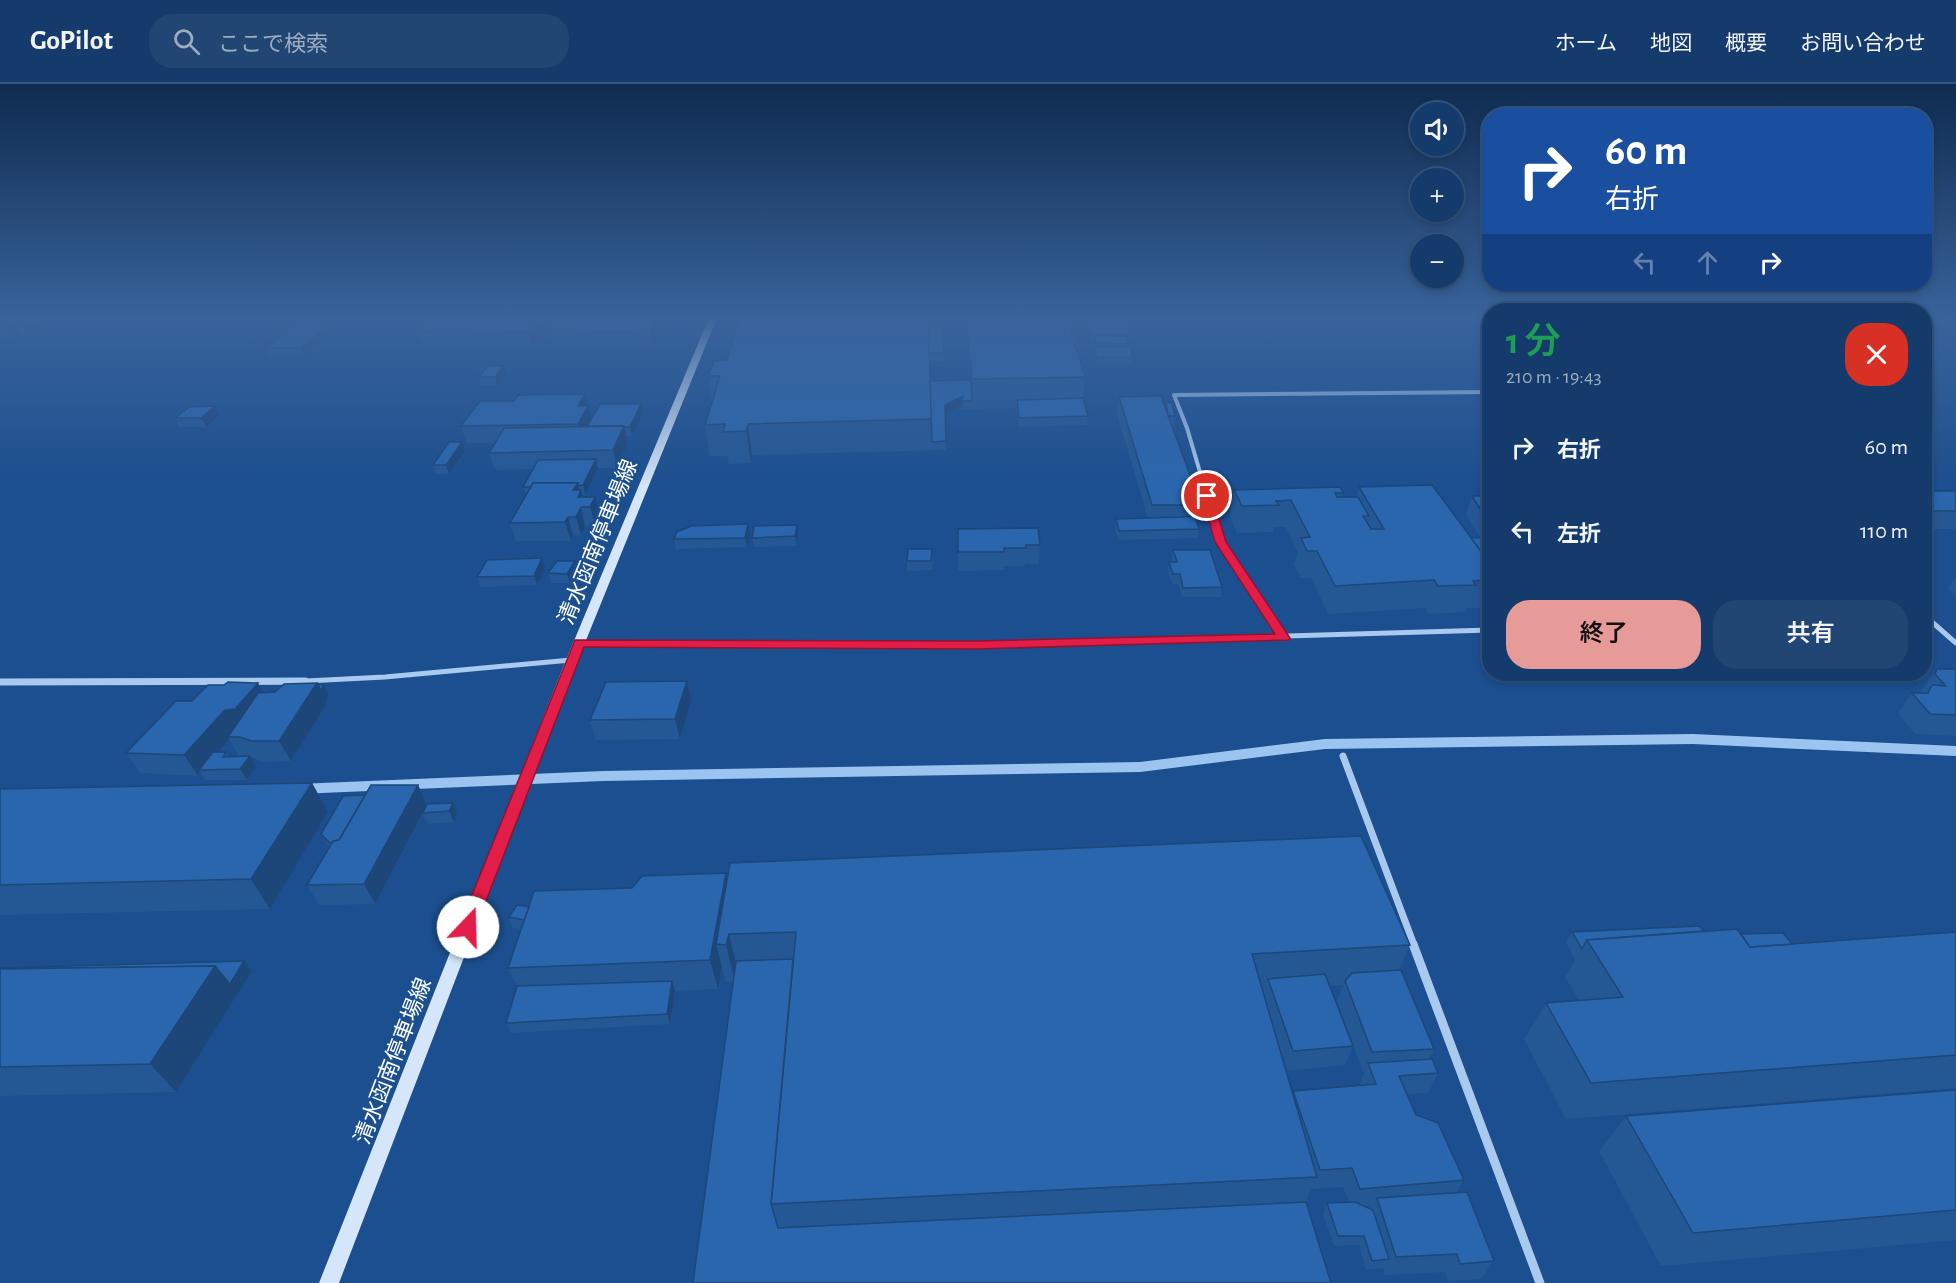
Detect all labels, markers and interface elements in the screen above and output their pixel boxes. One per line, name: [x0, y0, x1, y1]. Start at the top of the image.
search box: [149, 14, 569, 68]
icon: search: [170, 25, 203, 58]
text: GoPilot: [30, 27, 113, 55]
text: ここで検索: [218, 33, 328, 55]
text: ホーム: [1555, 33, 1617, 54]
text: 地図: [1650, 33, 1692, 54]
text: 概要: [1725, 33, 1767, 54]
text: お問い合わせ: [1800, 33, 1926, 54]
map controls: [1410, 102, 1464, 288]
button: sound: [1410, 102, 1464, 156]
text: 60 m: [1605, 130, 1687, 172]
icon: right: [1506, 132, 1584, 210]
button: +: [1410, 168, 1464, 222]
text: 右折: [1605, 186, 1659, 213]
button: −: [1410, 234, 1464, 288]
icon: left: [1628, 246, 1661, 279]
icon: ahead: [1691, 246, 1724, 279]
icon: right: [1754, 246, 1787, 279]
button: close: [1845, 323, 1908, 386]
text: 1 分: [1506, 324, 1560, 360]
text: 210 m · 19:43: [1506, 367, 1602, 387]
icon: right: [1506, 431, 1539, 464]
text: 60 m: [1865, 436, 1908, 458]
text: 右折: [1557, 439, 1601, 461]
street label: 清水函南停車場線: [554, 456, 641, 628]
pin: [1181, 470, 1232, 521]
icon: arrive: [1190, 479, 1223, 512]
icon: left: [1506, 515, 1539, 548]
text: 110 m: [1860, 520, 1908, 542]
text: 左折: [1557, 523, 1601, 545]
button: 終了: [1506, 600, 1701, 669]
button: 共有: [1713, 600, 1908, 669]
position arrow: [436, 895, 500, 959]
street label: 清水函南停車場線: [350, 975, 435, 1147]

